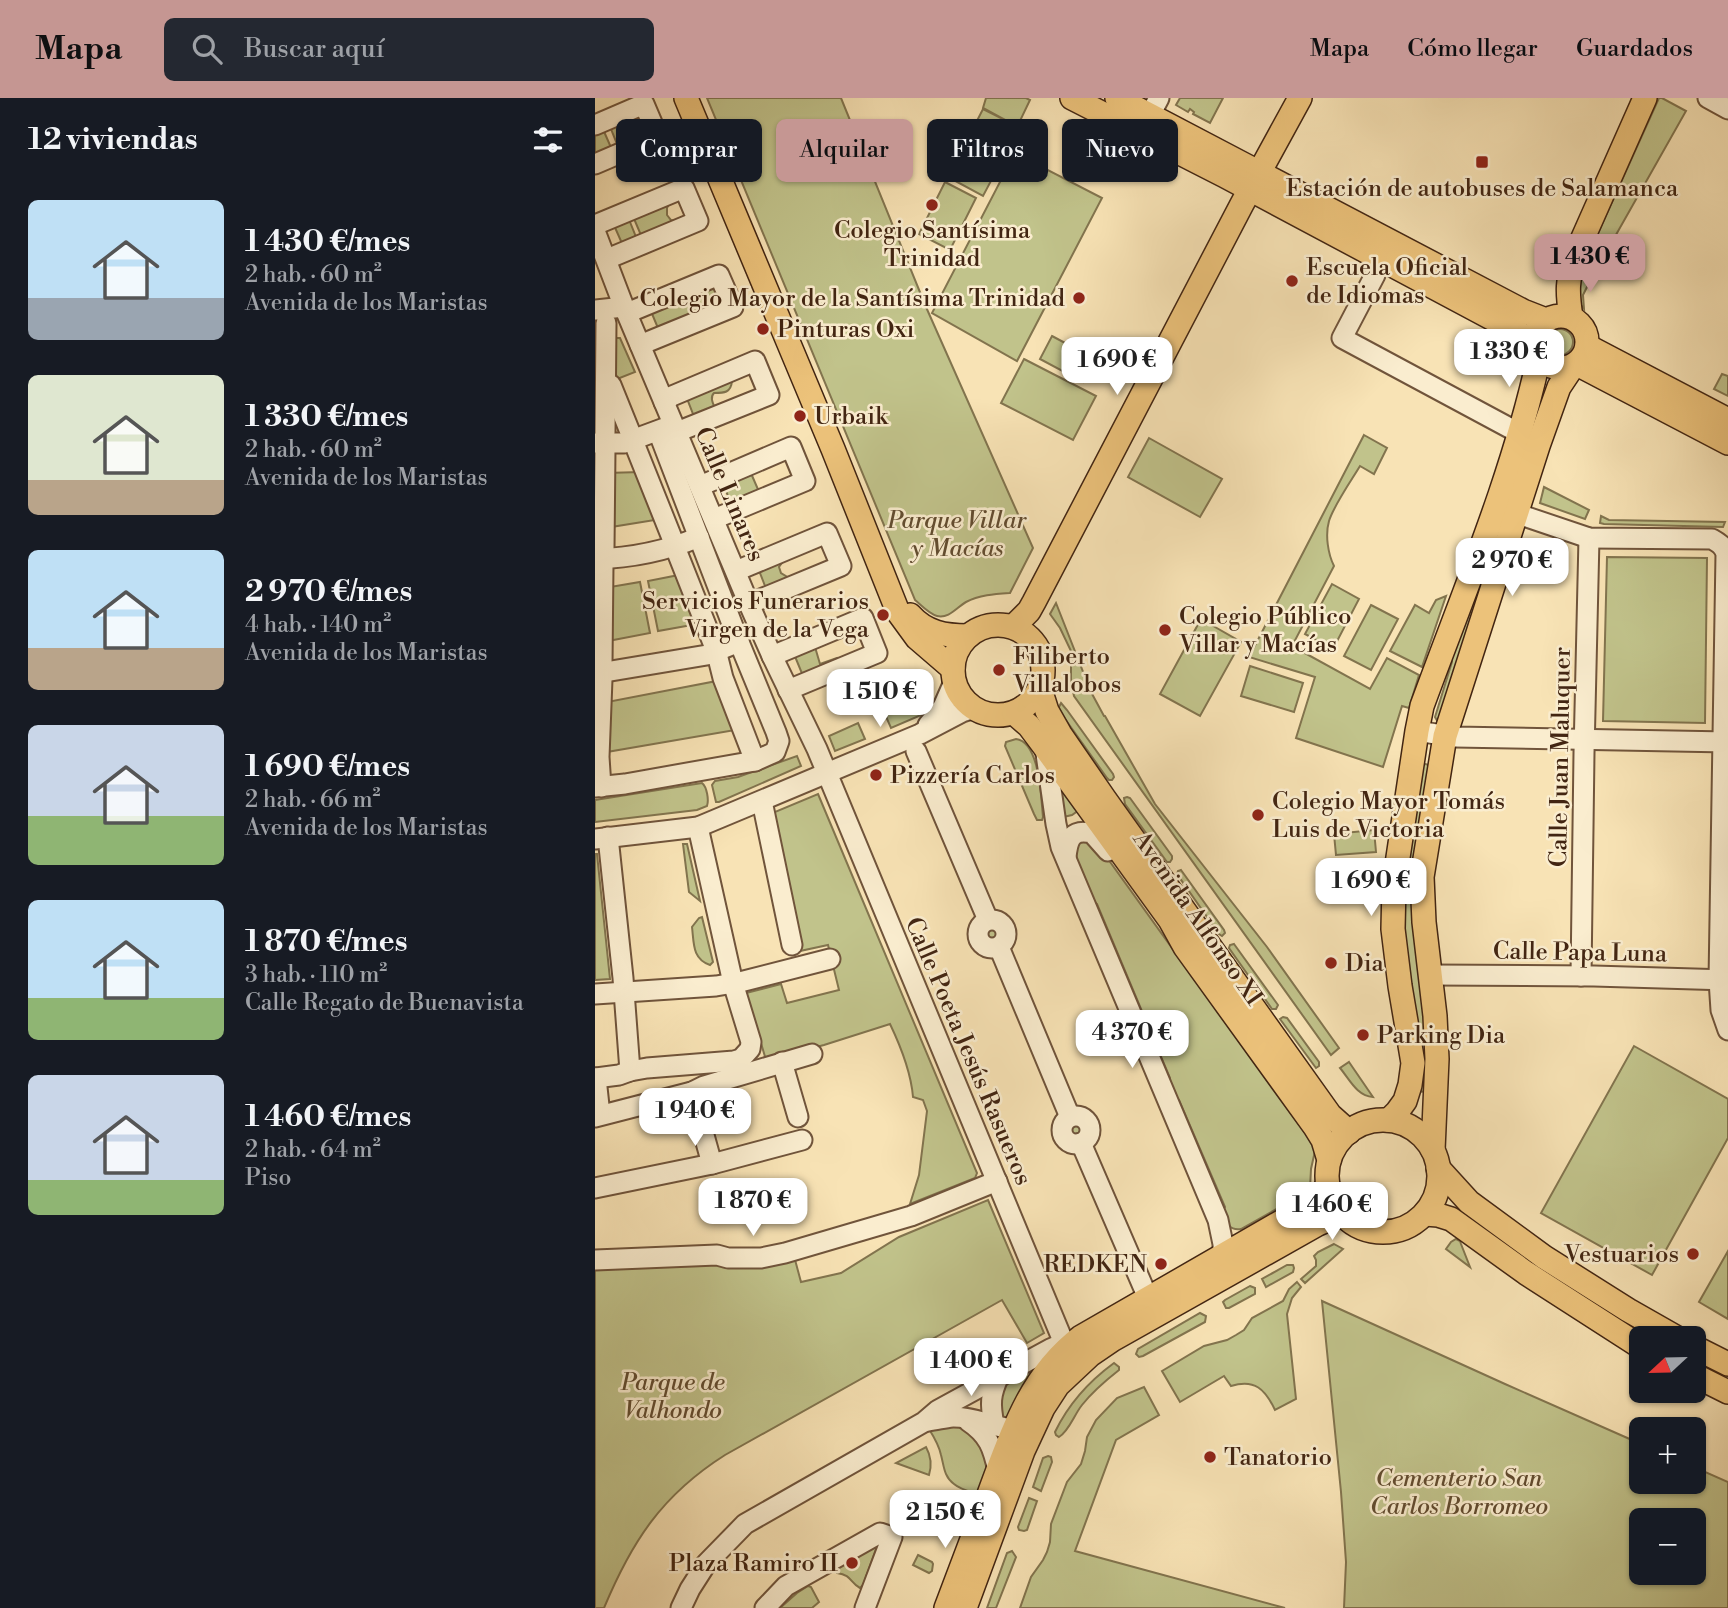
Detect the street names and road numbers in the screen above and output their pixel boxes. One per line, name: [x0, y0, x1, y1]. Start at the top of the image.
street label: Calle Linares: [687, 423, 771, 566]
street label: Calle Juan Maluquer: [1544, 647, 1578, 867]
street label: Avenida Alfonso XI: [1125, 825, 1268, 1011]
street label: Calle Poeta Jesús Rasueros: [898, 913, 1038, 1190]
street label: Calle Papa Luna: [1493, 936, 1668, 970]

